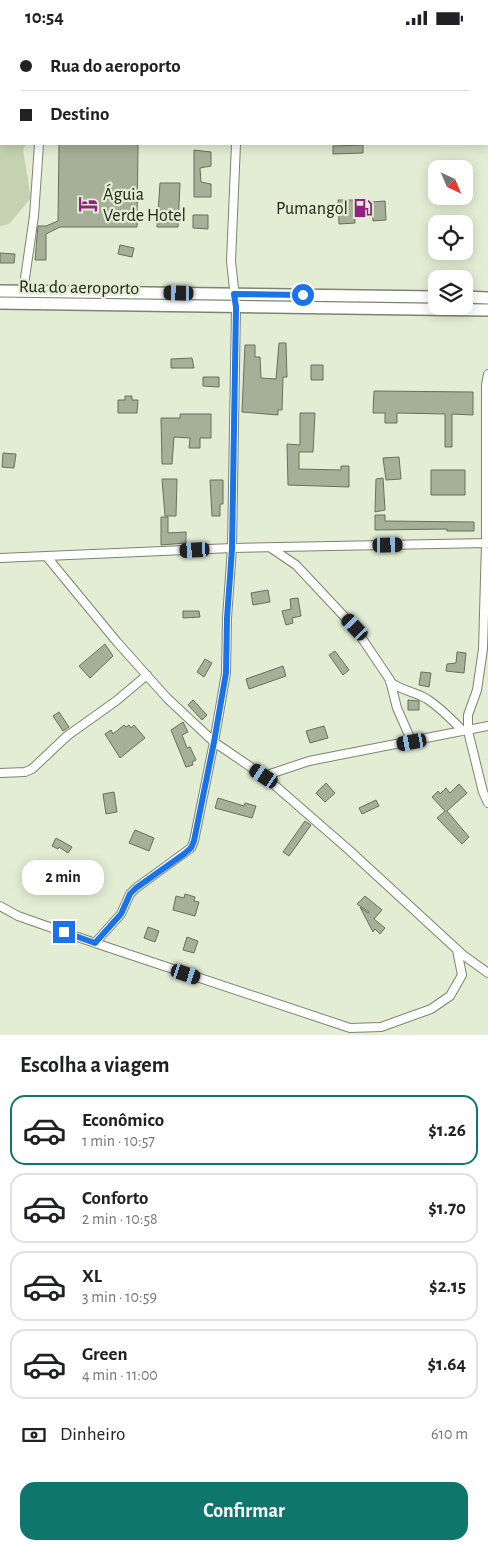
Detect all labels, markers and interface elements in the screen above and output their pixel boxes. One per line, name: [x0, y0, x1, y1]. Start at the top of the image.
text: 10:54: [25, 8, 64, 27]
text: Rua do aeroporto: [50, 57, 181, 76]
text: Destino: [50, 105, 109, 124]
north arrow: [428, 160, 472, 205]
map controls: [428, 160, 473, 315]
place label: Águia Verde Hotel: [103, 183, 186, 225]
hotel icon: Águia Verde Hotel: [77, 193, 99, 215]
fuel station icon: Pumangol: [352, 197, 374, 219]
place label: Pumangol: [276, 200, 348, 218]
button: locate: [428, 215, 473, 260]
button: layers: [428, 270, 473, 315]
street label: Rua do aeroporto: [19, 278, 140, 298]
route start: [292, 284, 314, 306]
car: [163, 285, 194, 301]
car: [372, 537, 403, 553]
car: [179, 542, 210, 558]
car: [339, 611, 370, 643]
car: [395, 732, 428, 752]
car: [247, 761, 280, 791]
callout: 2 min: [23, 859, 105, 895]
text: 2 min: [45, 869, 81, 885]
route end: [53, 921, 75, 943]
car: [169, 962, 202, 986]
text: Escolha a viagem: [20, 1054, 169, 1076]
icon: car: [22, 1108, 67, 1153]
text: Econômico: [82, 1111, 164, 1130]
text: $1.26: [428, 1121, 466, 1140]
text: 1 min · 10:57: [82, 1133, 155, 1149]
icon: car: [22, 1186, 67, 1231]
text: Conforto: [82, 1189, 148, 1208]
text: $1.70: [428, 1199, 466, 1218]
text: 2 min · 10:58: [82, 1211, 158, 1227]
icon: car: [22, 1264, 67, 1309]
text: XL: [82, 1267, 102, 1286]
text: $2.15: [429, 1277, 466, 1296]
text: 3 min · 10:59: [82, 1289, 157, 1305]
icon: car: [22, 1342, 67, 1387]
text: Green: [82, 1345, 128, 1364]
text: $1.64: [428, 1355, 466, 1374]
text: 4 min · 11:00: [82, 1367, 158, 1383]
icon: cash: [20, 1421, 48, 1449]
text: Dinheiro: [60, 1425, 125, 1444]
text: 610 m: [431, 1426, 468, 1442]
button: Confirmar: [20, 1482, 468, 1540]

